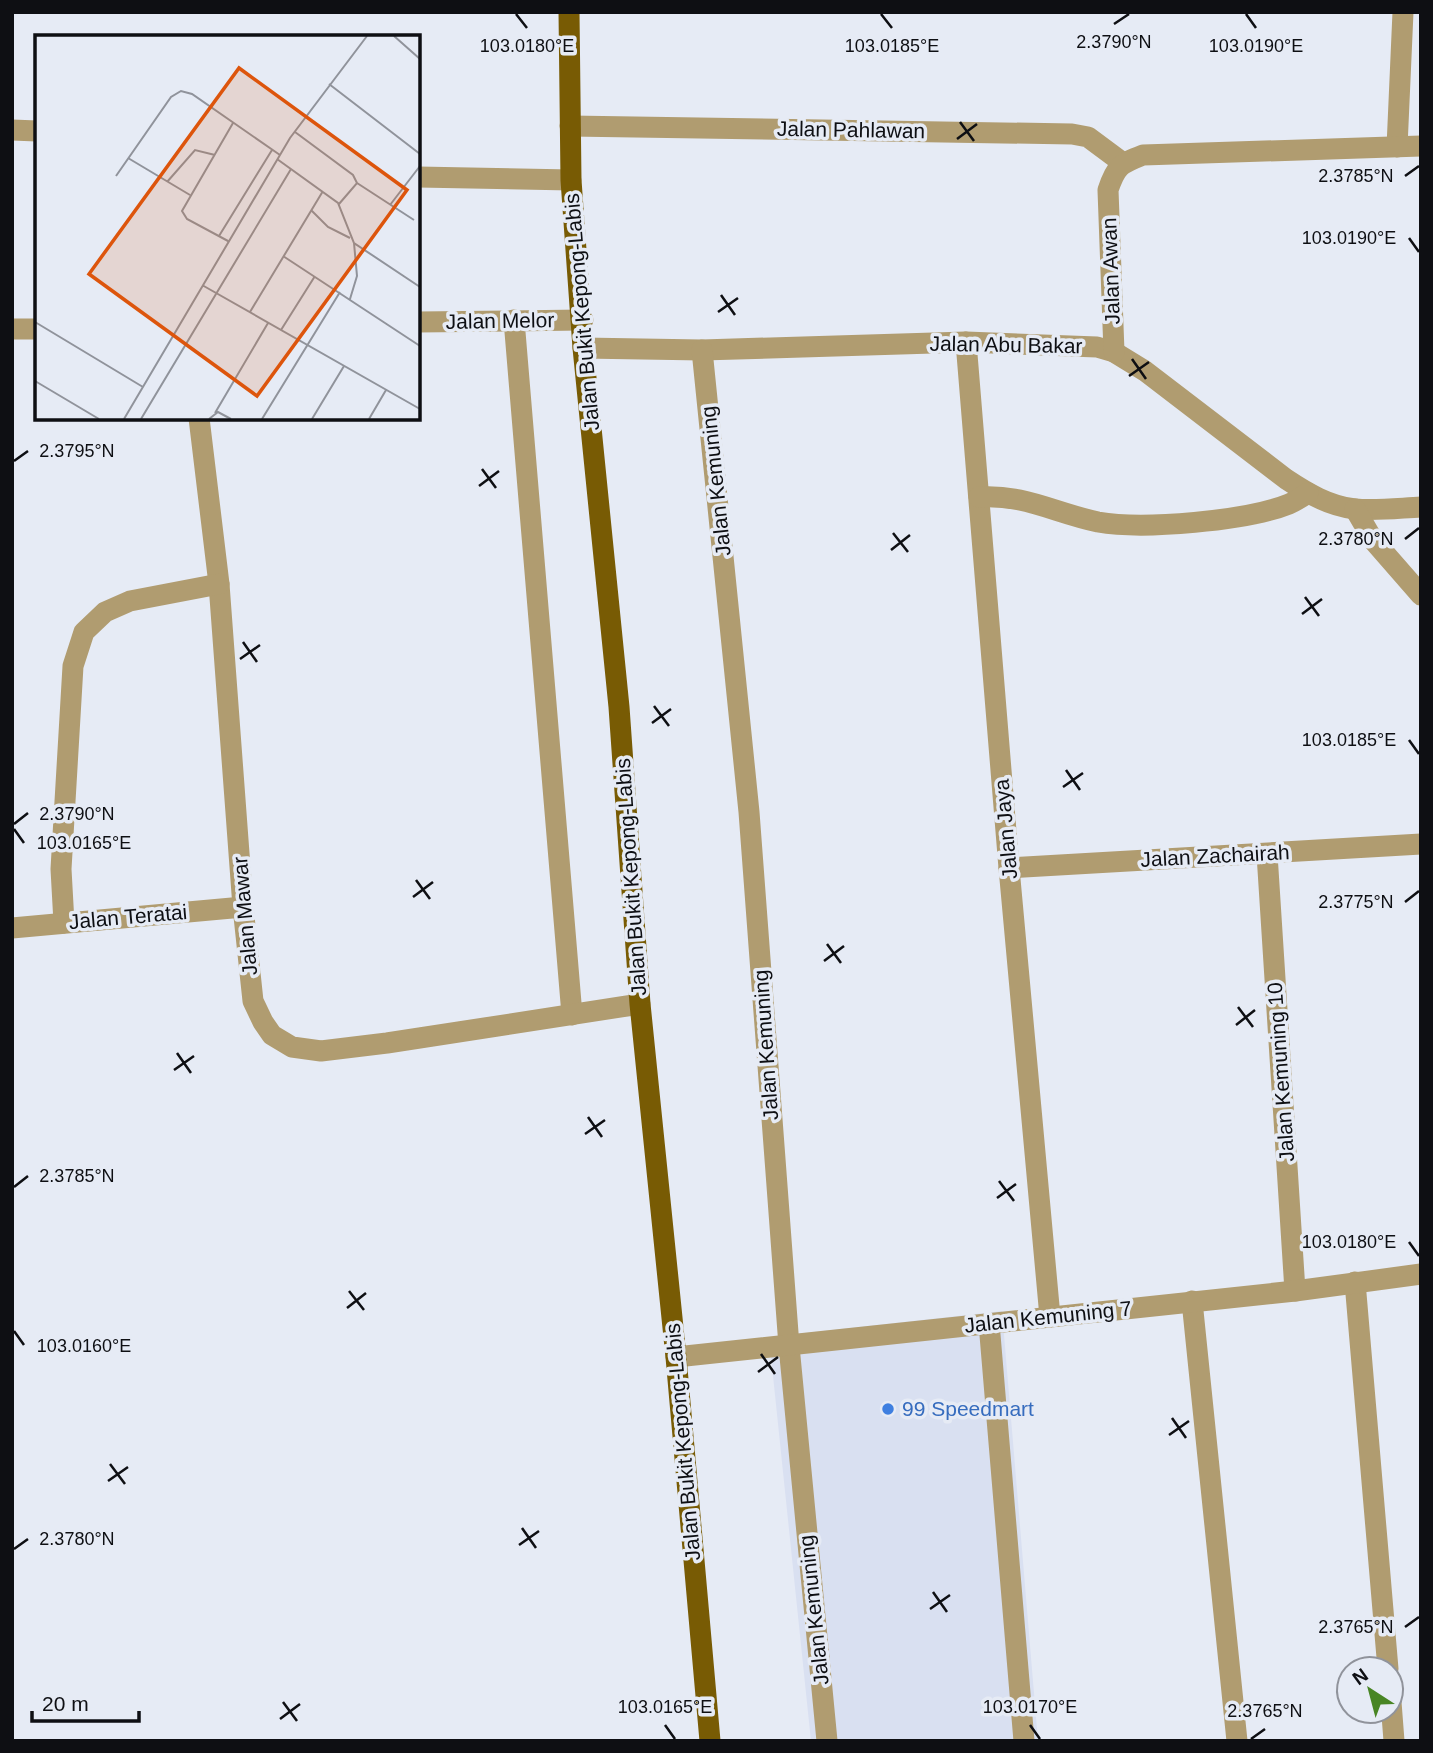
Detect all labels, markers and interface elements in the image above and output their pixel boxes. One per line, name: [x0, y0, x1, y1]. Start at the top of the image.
text: 2.3790°N: [1076, 32, 1152, 52]
inset map: [35, 35, 420, 420]
text: 103.0180°E: [480, 36, 574, 56]
text: 103.0185°E: [845, 36, 939, 56]
text: 103.0190°E: [1209, 36, 1303, 56]
street label: Jalan Pahlawan: [777, 117, 925, 142]
text: 2.3785°N: [1318, 166, 1394, 186]
street label: Jalan Bukit Kepong-Labis: [560, 192, 603, 432]
street label: Jalan Awan: [1097, 217, 1124, 325]
text: 103.0190°E: [1302, 228, 1396, 248]
street label: Jalan Melor: [446, 308, 554, 333]
street label: Jalan Abu Bakar: [929, 332, 1083, 357]
street label: Jalan Kemuning: [696, 405, 735, 557]
text: 2.3795°N: [39, 441, 115, 461]
text: 2.3780°N: [1318, 529, 1394, 549]
text: 103.0185°E: [1302, 730, 1396, 750]
street label: Jalan Bukit Kepong-Labis: [611, 757, 650, 997]
street label: Jalan Jaya: [990, 778, 1021, 880]
text: 2.3790°N: [39, 804, 115, 824]
text: 103.0165°E: [37, 833, 131, 853]
street label: Jalan Zachairah: [1140, 840, 1290, 871]
street label: Jalan Mawar: [228, 856, 261, 976]
text: 2.3775°N: [1318, 892, 1394, 912]
street label: Jalan Teratai: [68, 900, 188, 933]
street label: Jalan Kemuning: [749, 969, 782, 1121]
street label: Jalan Kemuning 10: [1263, 982, 1298, 1163]
text: 2.3785°N: [39, 1166, 115, 1186]
text: 103.0180°E: [1302, 1232, 1396, 1252]
street label: Jalan Kemuning 7: [963, 1296, 1133, 1337]
street label: Jalan Bukit Kepong-Labis: [661, 1322, 704, 1562]
text: 103.0160°E: [37, 1336, 131, 1356]
place label: 99 Speedmart: [902, 1397, 1034, 1420]
marker: 99 Speedmart: [880, 1401, 896, 1417]
text: 2.3780°N: [39, 1529, 115, 1549]
street label: Jalan Kemuning: [794, 1534, 833, 1686]
text: 2.3765°N: [1318, 1617, 1394, 1637]
north arrow: [1335, 1655, 1405, 1725]
text: N: [1349, 1664, 1372, 1689]
scale bar: [32, 1680, 138, 1724]
text: 20 m: [42, 1692, 89, 1715]
text: 103.0165°E: [618, 1697, 712, 1717]
text: 103.0170°E: [983, 1697, 1077, 1717]
text: 2.3765°N: [1227, 1701, 1303, 1721]

